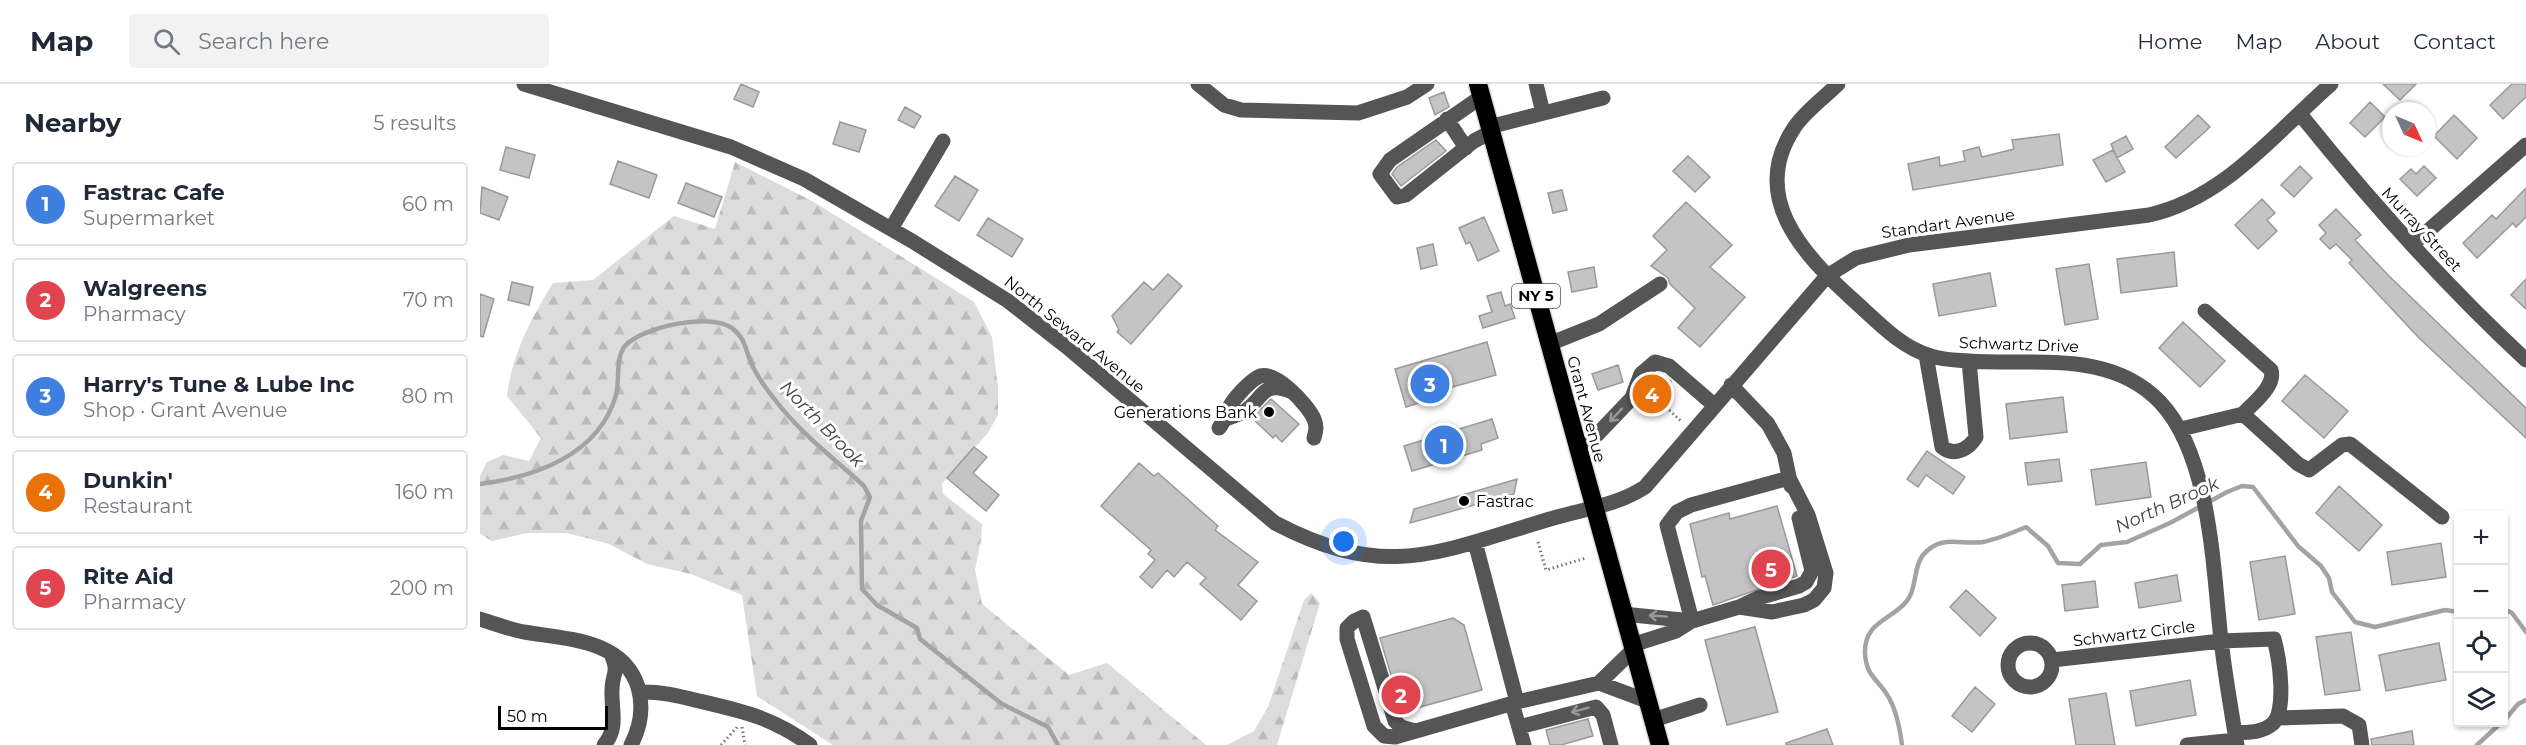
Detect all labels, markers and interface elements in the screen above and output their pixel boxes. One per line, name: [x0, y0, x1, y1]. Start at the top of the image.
search box: [129, 14, 549, 68]
text: Map: [30, 24, 93, 58]
icon: search: [150, 25, 183, 58]
text: Search here: [198, 28, 329, 55]
text: Home: [2137, 29, 2202, 54]
text: Map: [2235, 29, 2282, 54]
text: About: [2315, 29, 2380, 54]
text: Contact: [2413, 29, 2496, 54]
north arrow: [2382, 102, 2436, 156]
text: Nearby: [24, 107, 121, 139]
text: 5 results: [373, 111, 456, 135]
text: Fastrac Cafe: [83, 179, 225, 206]
street label: Murray Street: [2378, 183, 2466, 276]
text: 1: [42, 192, 49, 216]
text: 60 m: [402, 192, 454, 216]
street label: Standart Avenue: [1880, 205, 2016, 242]
text: Supermarket: [83, 206, 215, 230]
street label: North Seward Avenue: [1001, 272, 1149, 397]
text: Walgreens: [83, 275, 207, 302]
road number: NY 5: [1512, 284, 1560, 308]
text: 2: [40, 288, 51, 312]
text: 70 m: [403, 288, 454, 312]
text: Pharmacy: [83, 302, 186, 326]
street label: Schwartz Drive: [1959, 333, 2079, 356]
street label: Grant Avenue: [1563, 354, 1610, 464]
pin: 3: [1410, 362, 1450, 406]
text: Harry's Tune & Lube Inc: [83, 371, 355, 398]
pin: 4: [1632, 372, 1672, 416]
water label: North Brook: [775, 376, 870, 473]
text: 3: [40, 384, 51, 408]
text: 80 m: [402, 384, 454, 408]
text: Shop · Grant Avenue: [83, 398, 287, 422]
place label: Generations Bank: [1114, 403, 1257, 422]
marker: Generations Bank: [1262, 405, 1276, 419]
one-way arrow: [1609, 407, 1623, 422]
pin: 1: [1424, 422, 1464, 468]
text: Dunkin': [83, 467, 173, 494]
water label: North Brook: [2112, 472, 2224, 538]
text: 4: [39, 480, 52, 504]
text: 160 m: [395, 480, 454, 504]
place label: Fastrac: [1476, 492, 1534, 511]
text: Restaurant: [83, 494, 193, 518]
marker: Fastrac: [1457, 494, 1471, 508]
map controls: [2454, 511, 2508, 727]
button: +: [2454, 511, 2508, 565]
your location: [1329, 527, 1358, 556]
pin: 5: [1752, 546, 1790, 592]
text: Rite Aid: [83, 563, 174, 590]
button: −: [2454, 565, 2508, 619]
text: 5: [40, 576, 51, 600]
text: 200 m: [390, 576, 454, 600]
text: Pharmacy: [83, 590, 186, 614]
one-way arrow: [1648, 610, 1668, 621]
street label: Schwartz Circle: [2072, 617, 2196, 650]
button: locate: [2454, 619, 2508, 673]
pin: 2: [1382, 672, 1420, 718]
button: layers: [2454, 673, 2508, 727]
scale bar: [498, 703, 608, 730]
one-way arrow: [1571, 704, 1590, 716]
text: 50 m: [507, 707, 548, 726]

